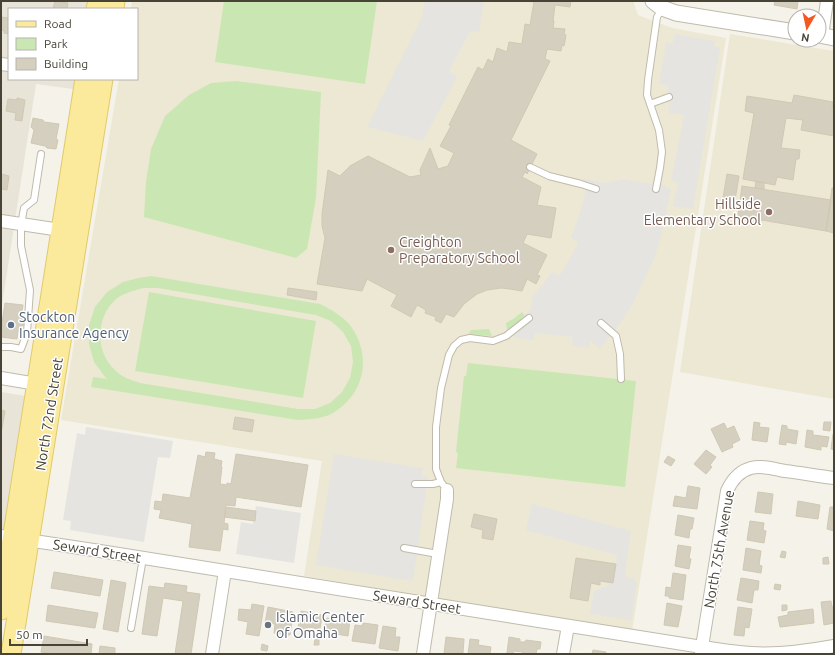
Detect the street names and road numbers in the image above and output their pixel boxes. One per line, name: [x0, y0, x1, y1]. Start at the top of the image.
street label: North 72nd Street: [32, 356, 66, 472]
street label: North 75th Avenue: [701, 489, 737, 609]
street label: Seward Street: [52, 536, 143, 566]
street label: Seward Street: [372, 587, 463, 617]

